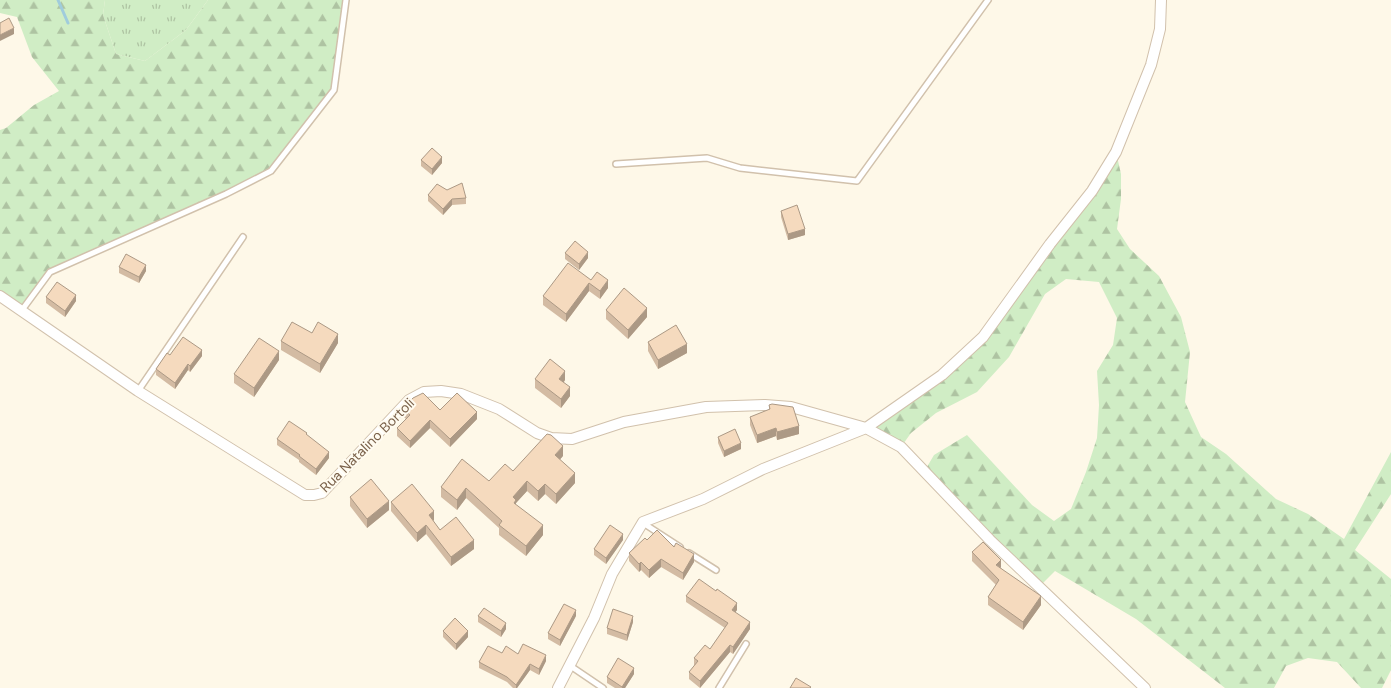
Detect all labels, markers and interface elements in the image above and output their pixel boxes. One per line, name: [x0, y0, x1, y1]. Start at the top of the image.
street label: Rua Natalino Bortoli: [316, 394, 418, 496]

